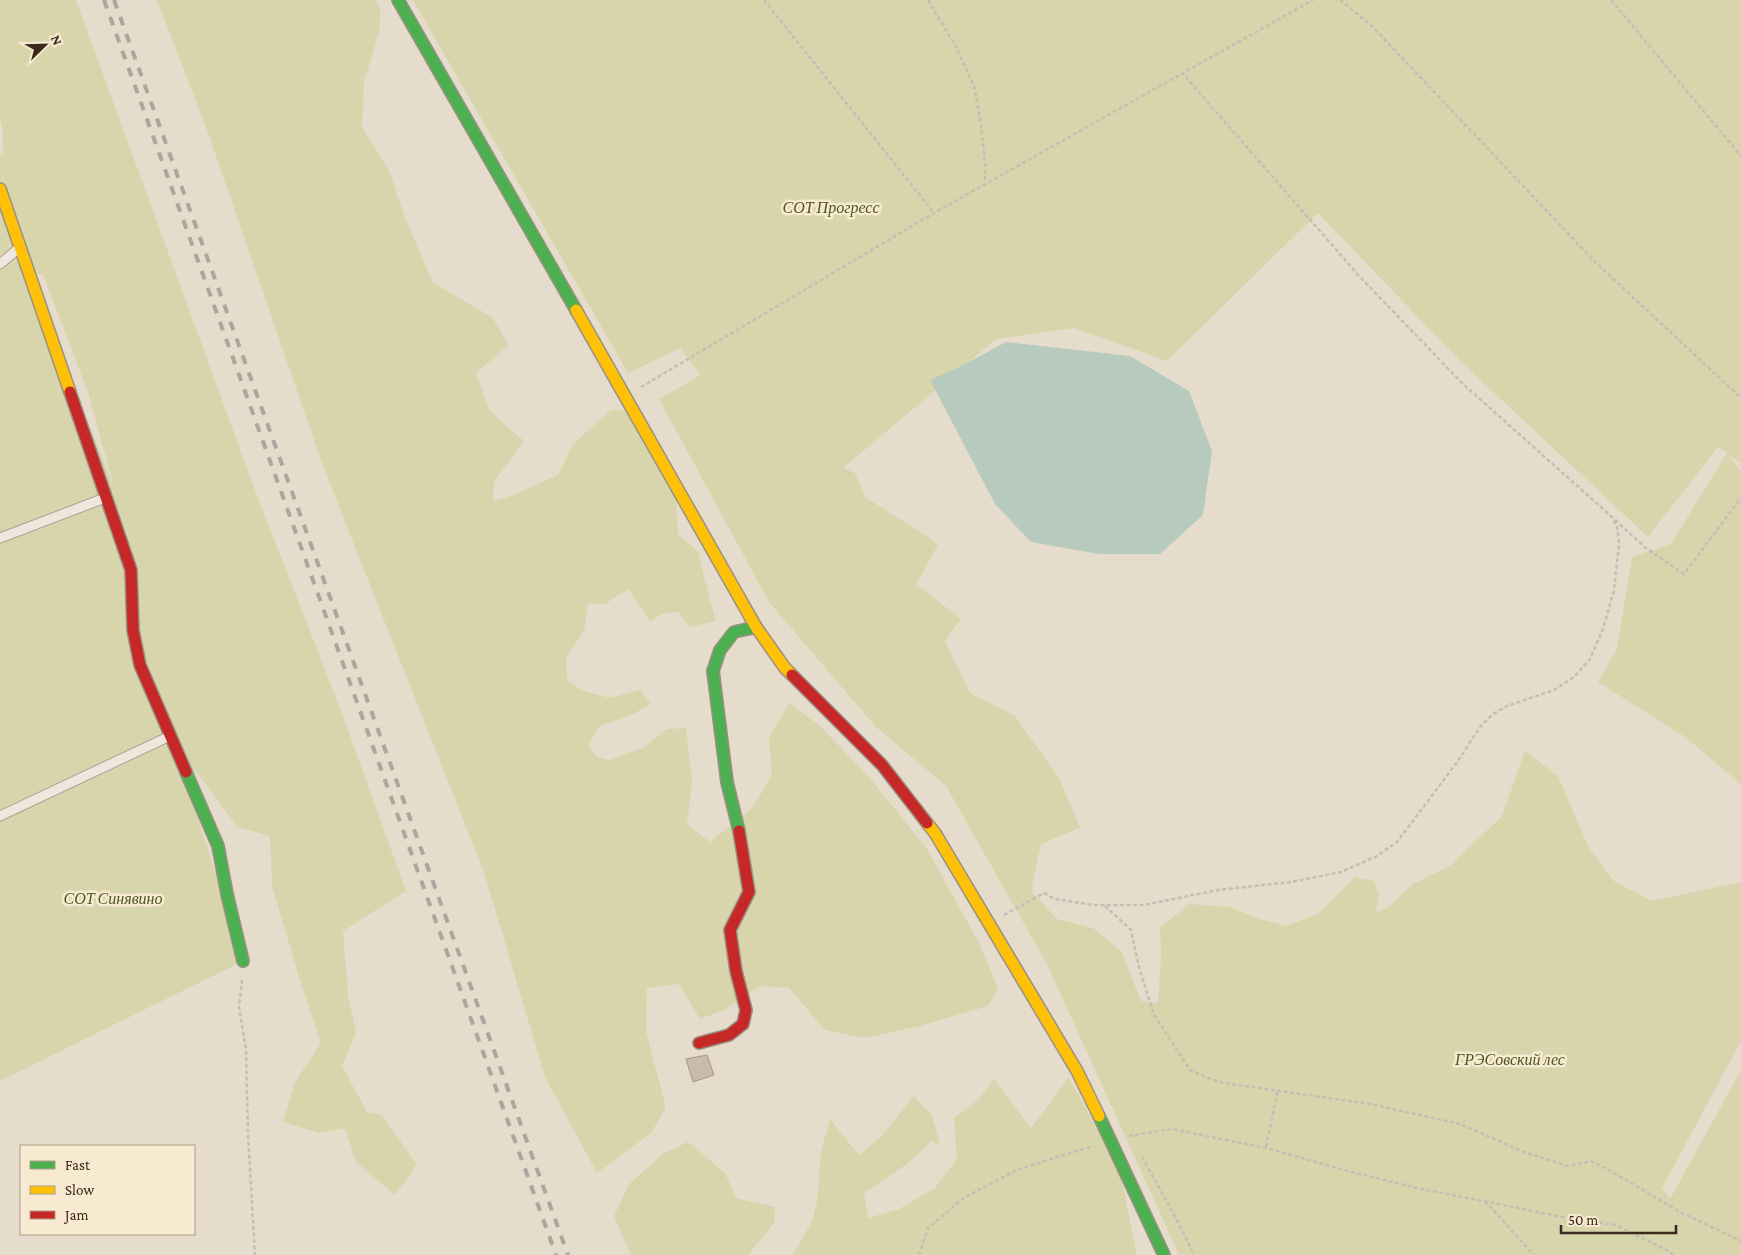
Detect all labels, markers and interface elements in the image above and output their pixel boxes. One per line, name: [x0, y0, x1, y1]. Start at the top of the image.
north arrow: [20, 20, 70, 70]
text: N: [48, 32, 66, 48]
park label: СОТ Прогресс: [782, 199, 880, 217]
park label: СОТ Синявино: [63, 890, 163, 907]
park label: ГРЭСовский лес: [1454, 1051, 1565, 1068]
legend: [20, 1145, 195, 1235]
text: Fast: [65, 1157, 91, 1173]
text: Slow: [65, 1182, 95, 1198]
scale bar: [1561, 1202, 1676, 1234]
text: Jam: [63, 1207, 88, 1224]
text: 50 m: [1568, 1212, 1598, 1228]

